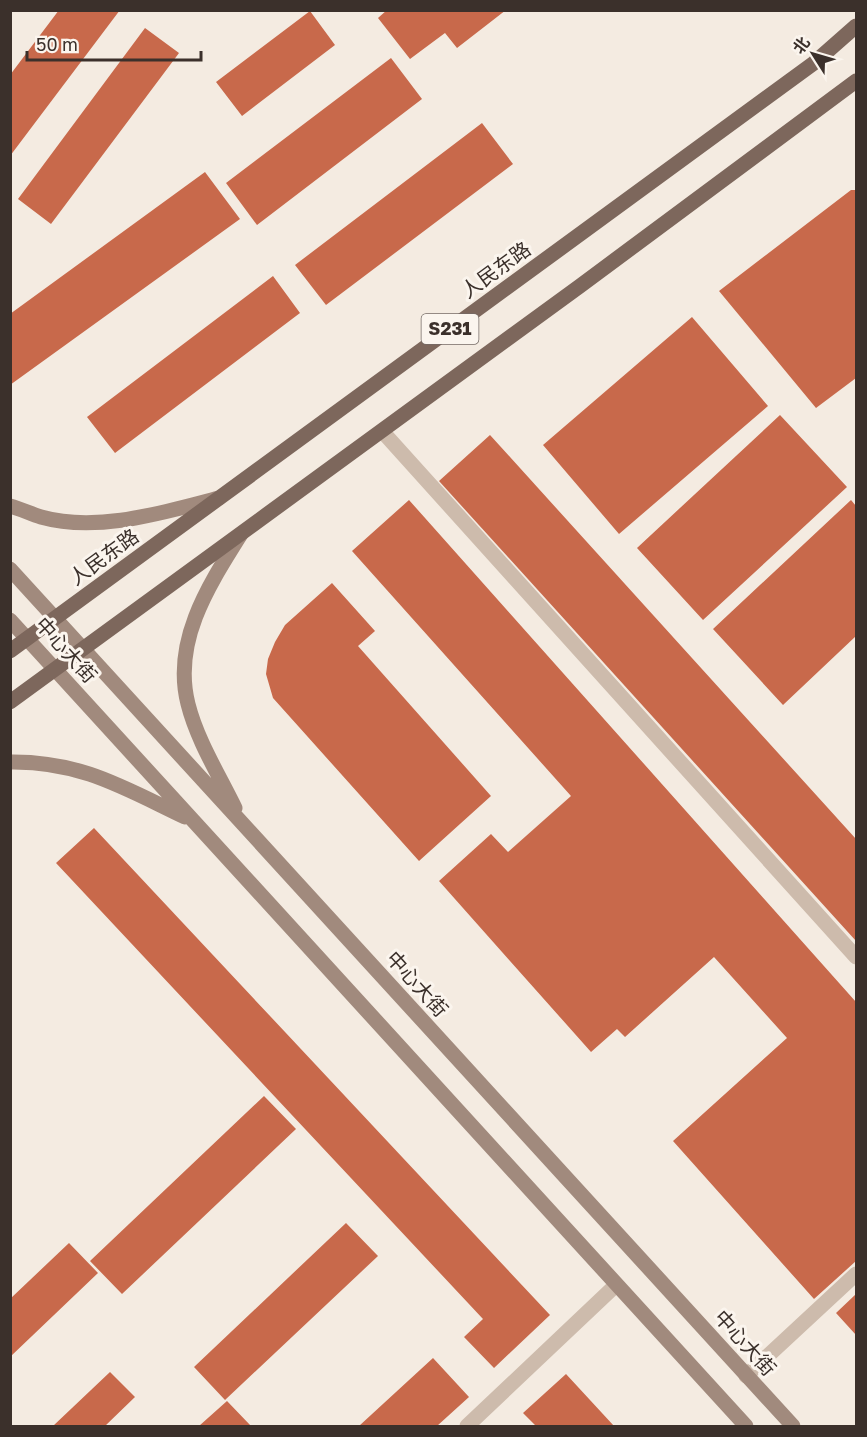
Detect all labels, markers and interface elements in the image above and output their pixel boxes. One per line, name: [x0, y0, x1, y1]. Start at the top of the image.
scale bar: [27, 24, 201, 62]
north arrow: [783, 24, 843, 84]
text: 50 m: [36, 33, 78, 55]
text: 北: [788, 33, 814, 57]
street label: 人民东路: [456, 236, 535, 302]
road number: S231: [422, 314, 478, 344]
street label: 人民东路: [64, 523, 143, 589]
street label: 中心大街: [31, 612, 102, 687]
street label: 中心大街: [382, 946, 453, 1021]
street label: 中心大街: [710, 1305, 781, 1380]

